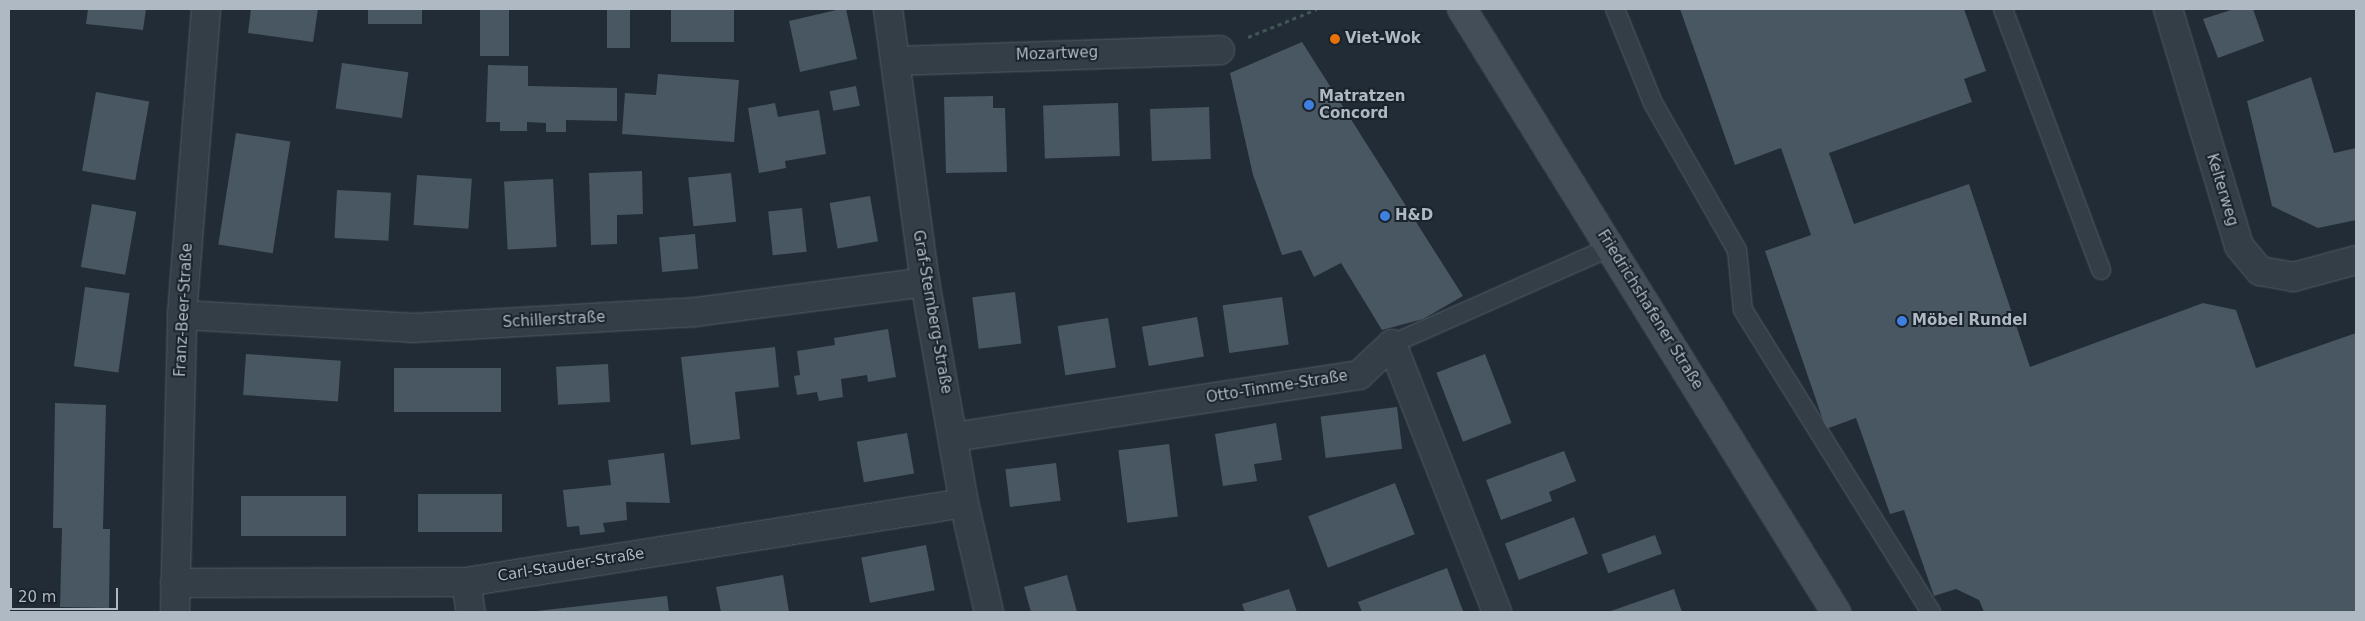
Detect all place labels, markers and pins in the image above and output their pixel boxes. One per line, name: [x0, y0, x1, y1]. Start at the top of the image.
place label: Viet-Wok: [1345, 30, 1421, 48]
marker: Viet-Wok: [1329, 33, 1341, 45]
place label: Matratzen Concord: [1319, 87, 1405, 122]
marker: Matratzen Concord: [1303, 99, 1315, 111]
place label: H&D: [1395, 207, 1433, 225]
marker: H&D: [1379, 210, 1391, 222]
place label: Möbel Rundel: [1912, 312, 2027, 330]
marker: Möbel Rundel: [1896, 315, 1908, 327]

